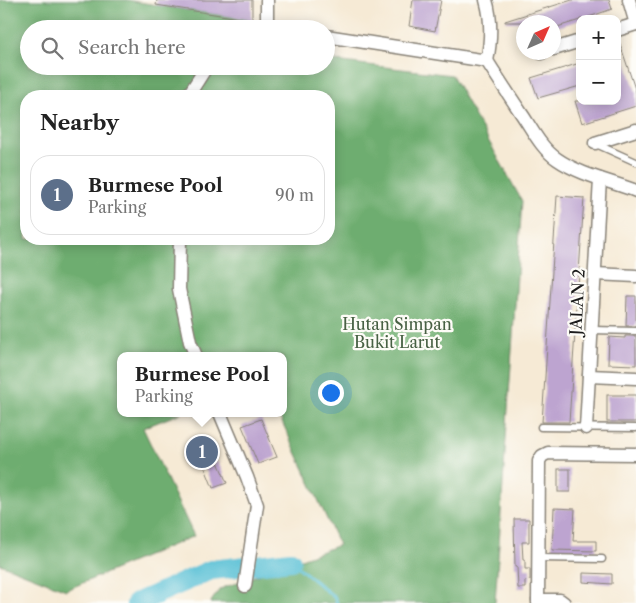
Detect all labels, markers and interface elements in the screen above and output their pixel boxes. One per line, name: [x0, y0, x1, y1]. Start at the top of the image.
north arrow: [516, 15, 561, 60]
map controls: [576, 15, 621, 105]
button: +: [576, 15, 621, 60]
search box: [20, 20, 335, 75]
icon: search: [38, 34, 66, 62]
text: Search here: [78, 36, 186, 59]
button: −: [576, 60, 621, 105]
text: Nearby: [40, 110, 119, 135]
text: Burmese Pool: [88, 174, 223, 197]
text: 1: [53, 185, 61, 205]
text: 90 m: [275, 185, 314, 205]
text: Parking: [88, 197, 146, 217]
street label: JALAN 2: [565, 268, 589, 339]
park label: Hutan Simpan Bukit Larut: [342, 314, 452, 352]
popup: [117, 352, 287, 417]
text: Burmese Pool: [135, 363, 269, 386]
your location: [318, 380, 344, 406]
text: Parking: [135, 386, 193, 406]
pin: 1: [186, 433, 218, 471]

